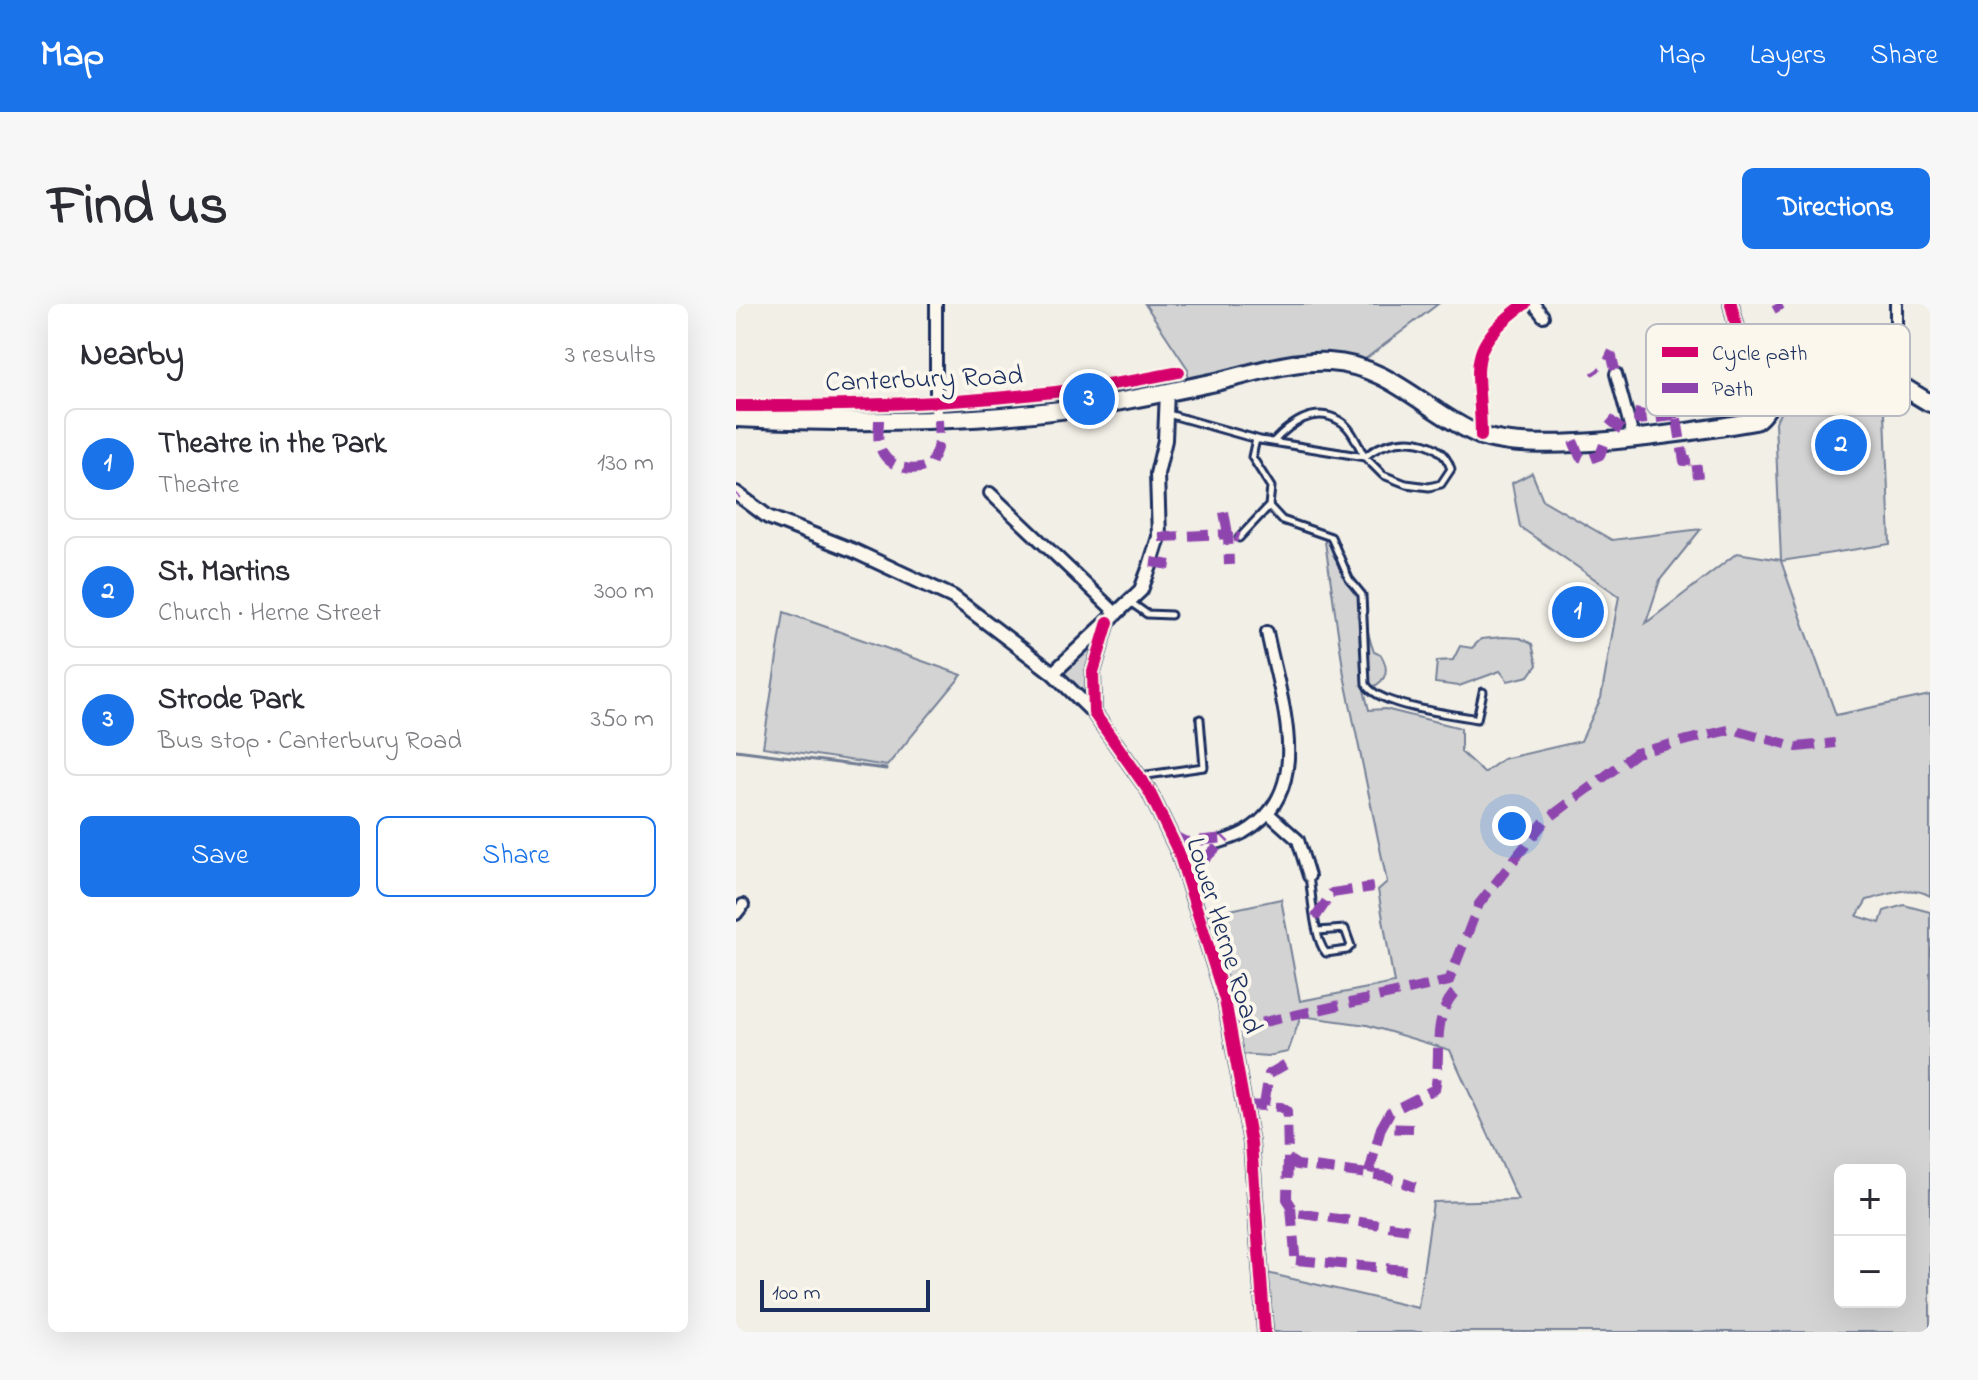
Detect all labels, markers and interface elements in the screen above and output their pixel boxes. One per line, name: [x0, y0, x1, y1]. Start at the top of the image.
text: Map: [40, 28, 104, 84]
text: Map: [1658, 36, 1706, 77]
text: Layers: [1750, 36, 1826, 77]
text: Share: [1870, 36, 1938, 77]
text: Find us: [48, 168, 228, 249]
button: Directions: [1742, 168, 1930, 249]
legend: [1646, 324, 1910, 416]
text: Nearby: [80, 331, 184, 381]
text: 3 results: [565, 337, 656, 375]
text: Cycle path: [1712, 339, 1807, 372]
street label: Canterbury Road: [825, 357, 1024, 404]
pin: 3: [1063, 369, 1115, 429]
text: Path: [1712, 375, 1753, 407]
pin: 2: [1815, 415, 1867, 475]
text: Theatre in the Park: [158, 423, 387, 467]
text: 1: [104, 445, 112, 483]
text: 130 m: [597, 445, 654, 483]
text: Theatre: [158, 467, 239, 505]
text: St. Martins: [158, 551, 290, 595]
text: 2: [102, 573, 114, 611]
text: 300 m: [594, 573, 654, 611]
pin: 1: [1552, 582, 1604, 642]
text: Church · Herne Street: [158, 595, 381, 633]
text: Strode Park: [158, 679, 304, 723]
text: 3: [103, 701, 113, 739]
text: 350 m: [590, 701, 654, 739]
text: Bus stop · Canterbury Road: [158, 723, 462, 761]
your location: [1492, 806, 1532, 846]
button: Save: [80, 816, 360, 897]
button: Share: [376, 816, 656, 897]
street label: Lower Herne Road: [1173, 833, 1272, 1039]
map controls: [1834, 1164, 1906, 1308]
button: +: [1834, 1164, 1906, 1236]
button: −: [1834, 1236, 1906, 1308]
scale bar: [760, 1276, 930, 1312]
text: 100 m: [772, 1278, 821, 1310]

